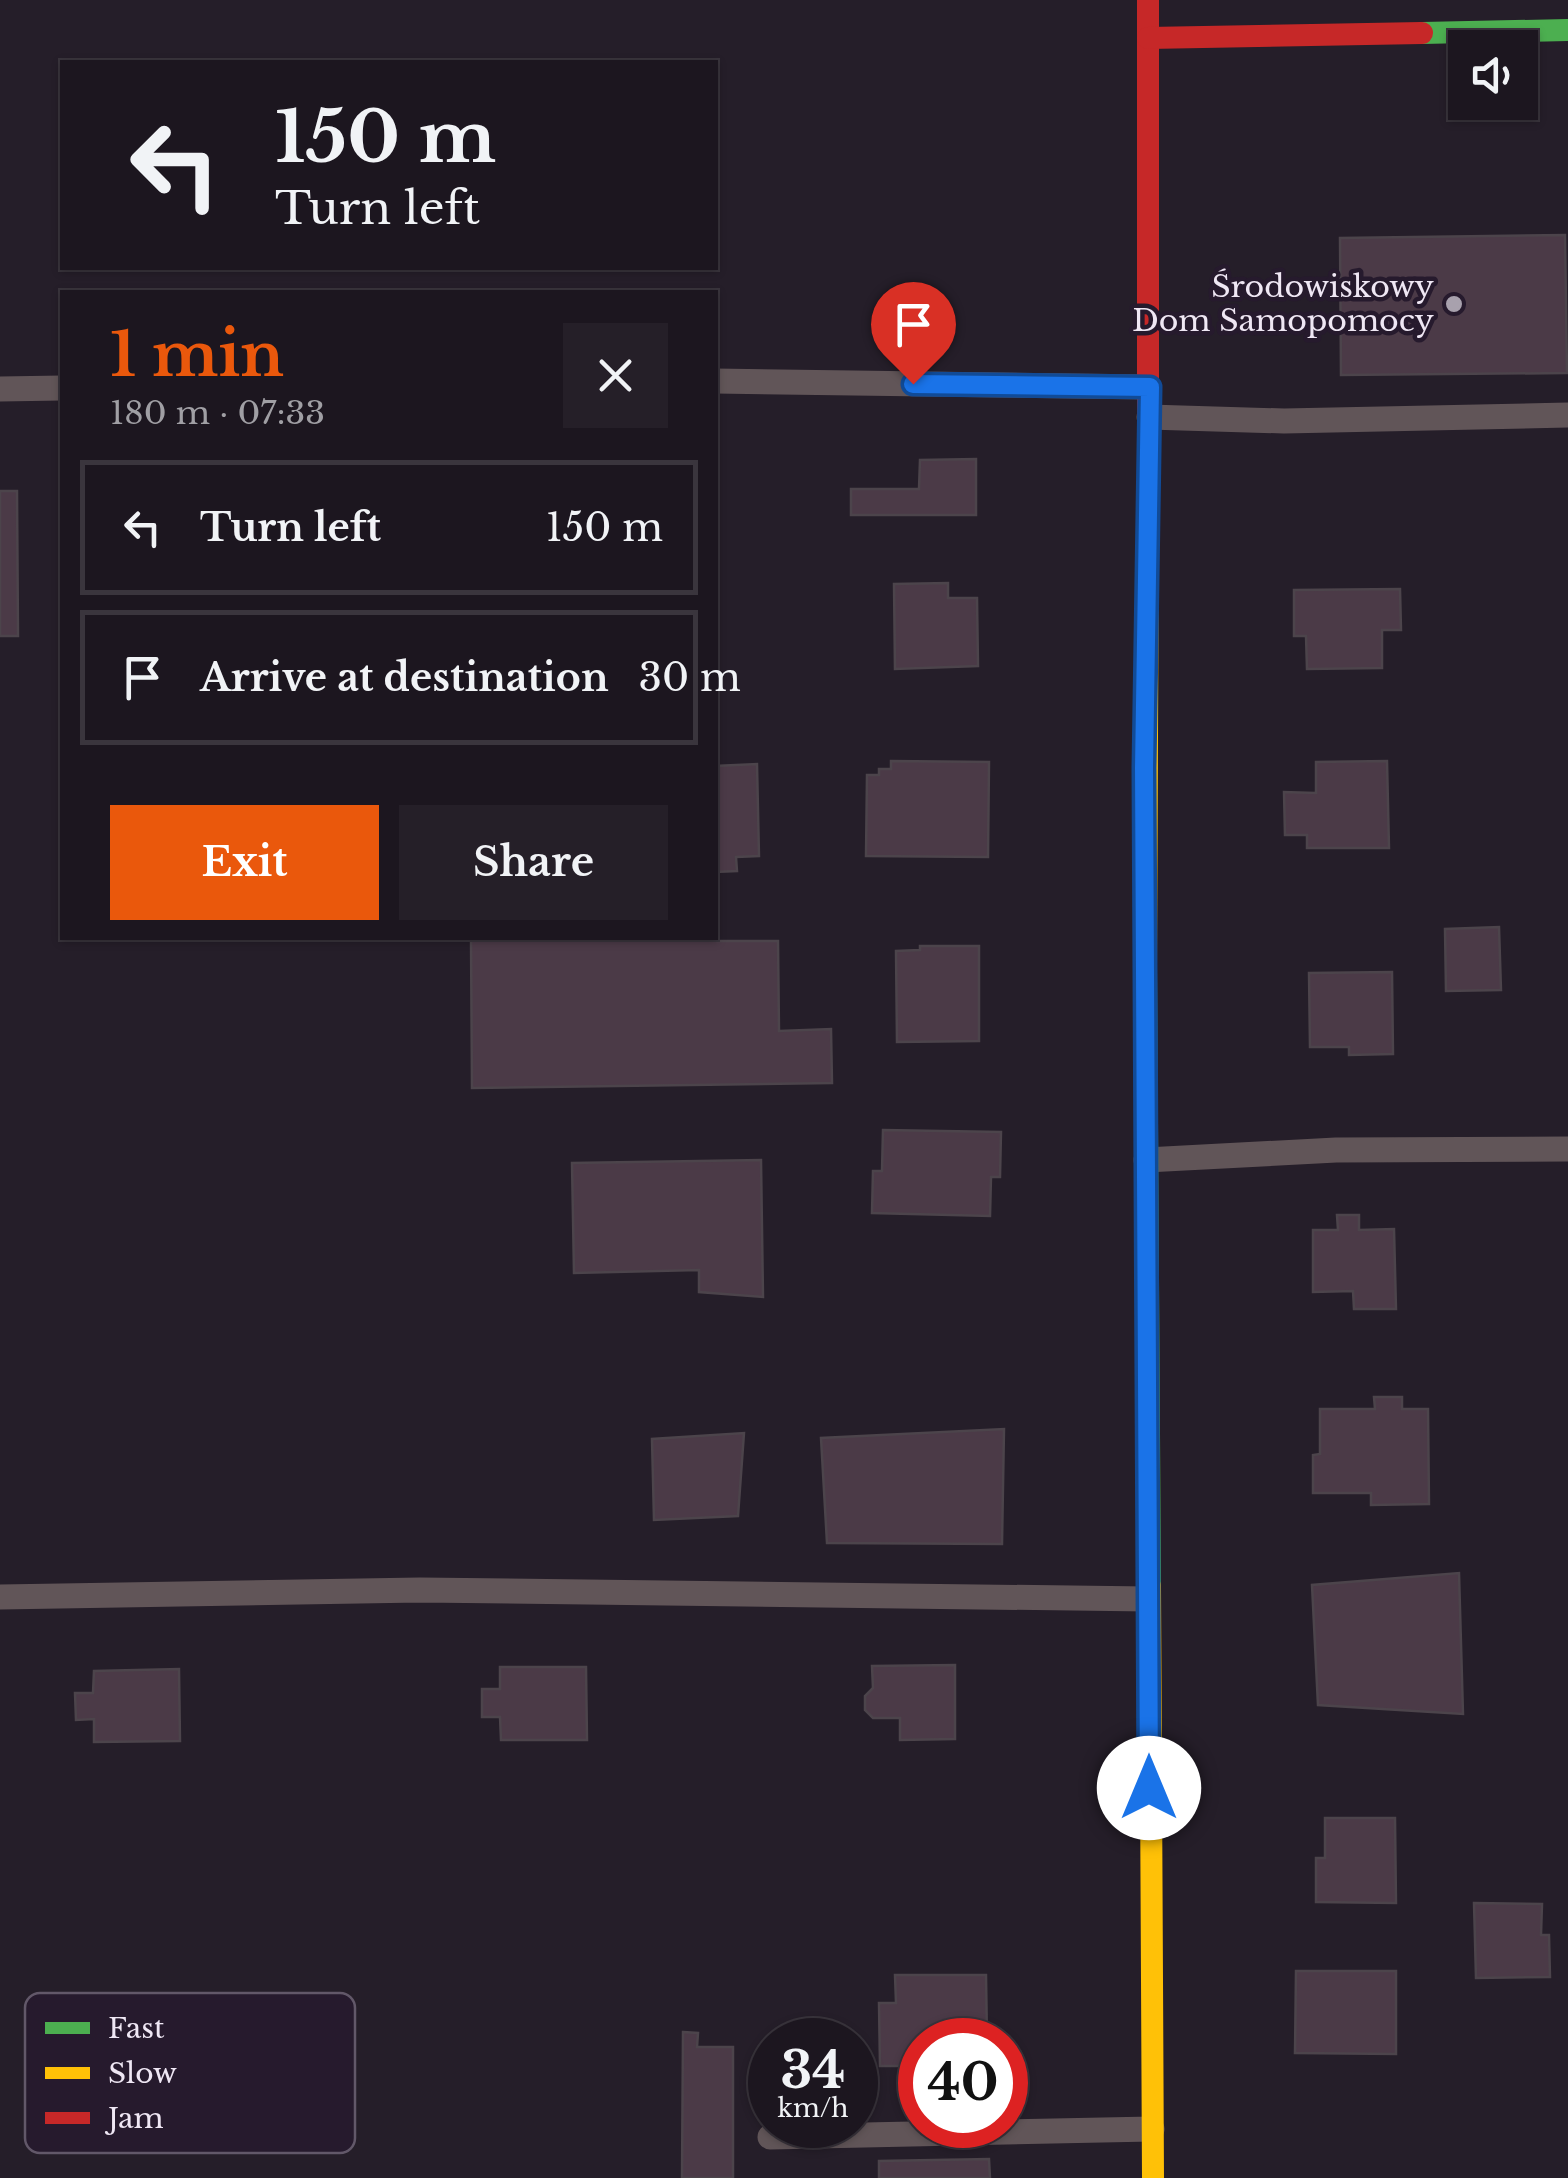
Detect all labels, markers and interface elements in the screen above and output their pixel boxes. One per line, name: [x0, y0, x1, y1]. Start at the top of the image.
map controls: [1448, 30, 1538, 120]
button: sound: [1448, 30, 1538, 120]
text: 150 m: [275, 94, 496, 181]
icon: left: [110, 100, 240, 230]
text: Turn left: [275, 180, 480, 236]
place label: Środowiskowy Dom Samopomocy: [1132, 268, 1434, 339]
pin: [871, 282, 956, 385]
marker: Środowiskowy Dom Samopomocy: [1443, 293, 1465, 315]
icon: arrive: [886, 297, 941, 352]
text: 1 min: [110, 318, 284, 392]
button: close: [563, 323, 668, 428]
text: 180 m · 07:33: [110, 393, 325, 433]
icon: left: [115, 500, 170, 555]
text: Turn left: [200, 504, 381, 551]
text: 150 m: [546, 504, 663, 551]
icon: arrive: [115, 650, 170, 705]
text: Arrive at destination: [200, 654, 609, 701]
text: 30 m: [639, 654, 741, 701]
button: Exit: [110, 805, 379, 920]
button: Share: [399, 805, 668, 920]
position arrow: [1097, 1736, 1201, 1840]
legend: [25, 1993, 355, 2153]
text: Fast: [108, 2011, 165, 2046]
speed limit sign: 40: [898, 2018, 1028, 2148]
text: 34: [780, 2039, 846, 2102]
text: Slow: [108, 2056, 177, 2091]
text: km/h: [778, 2093, 848, 2124]
text: Jam: [104, 2101, 164, 2136]

